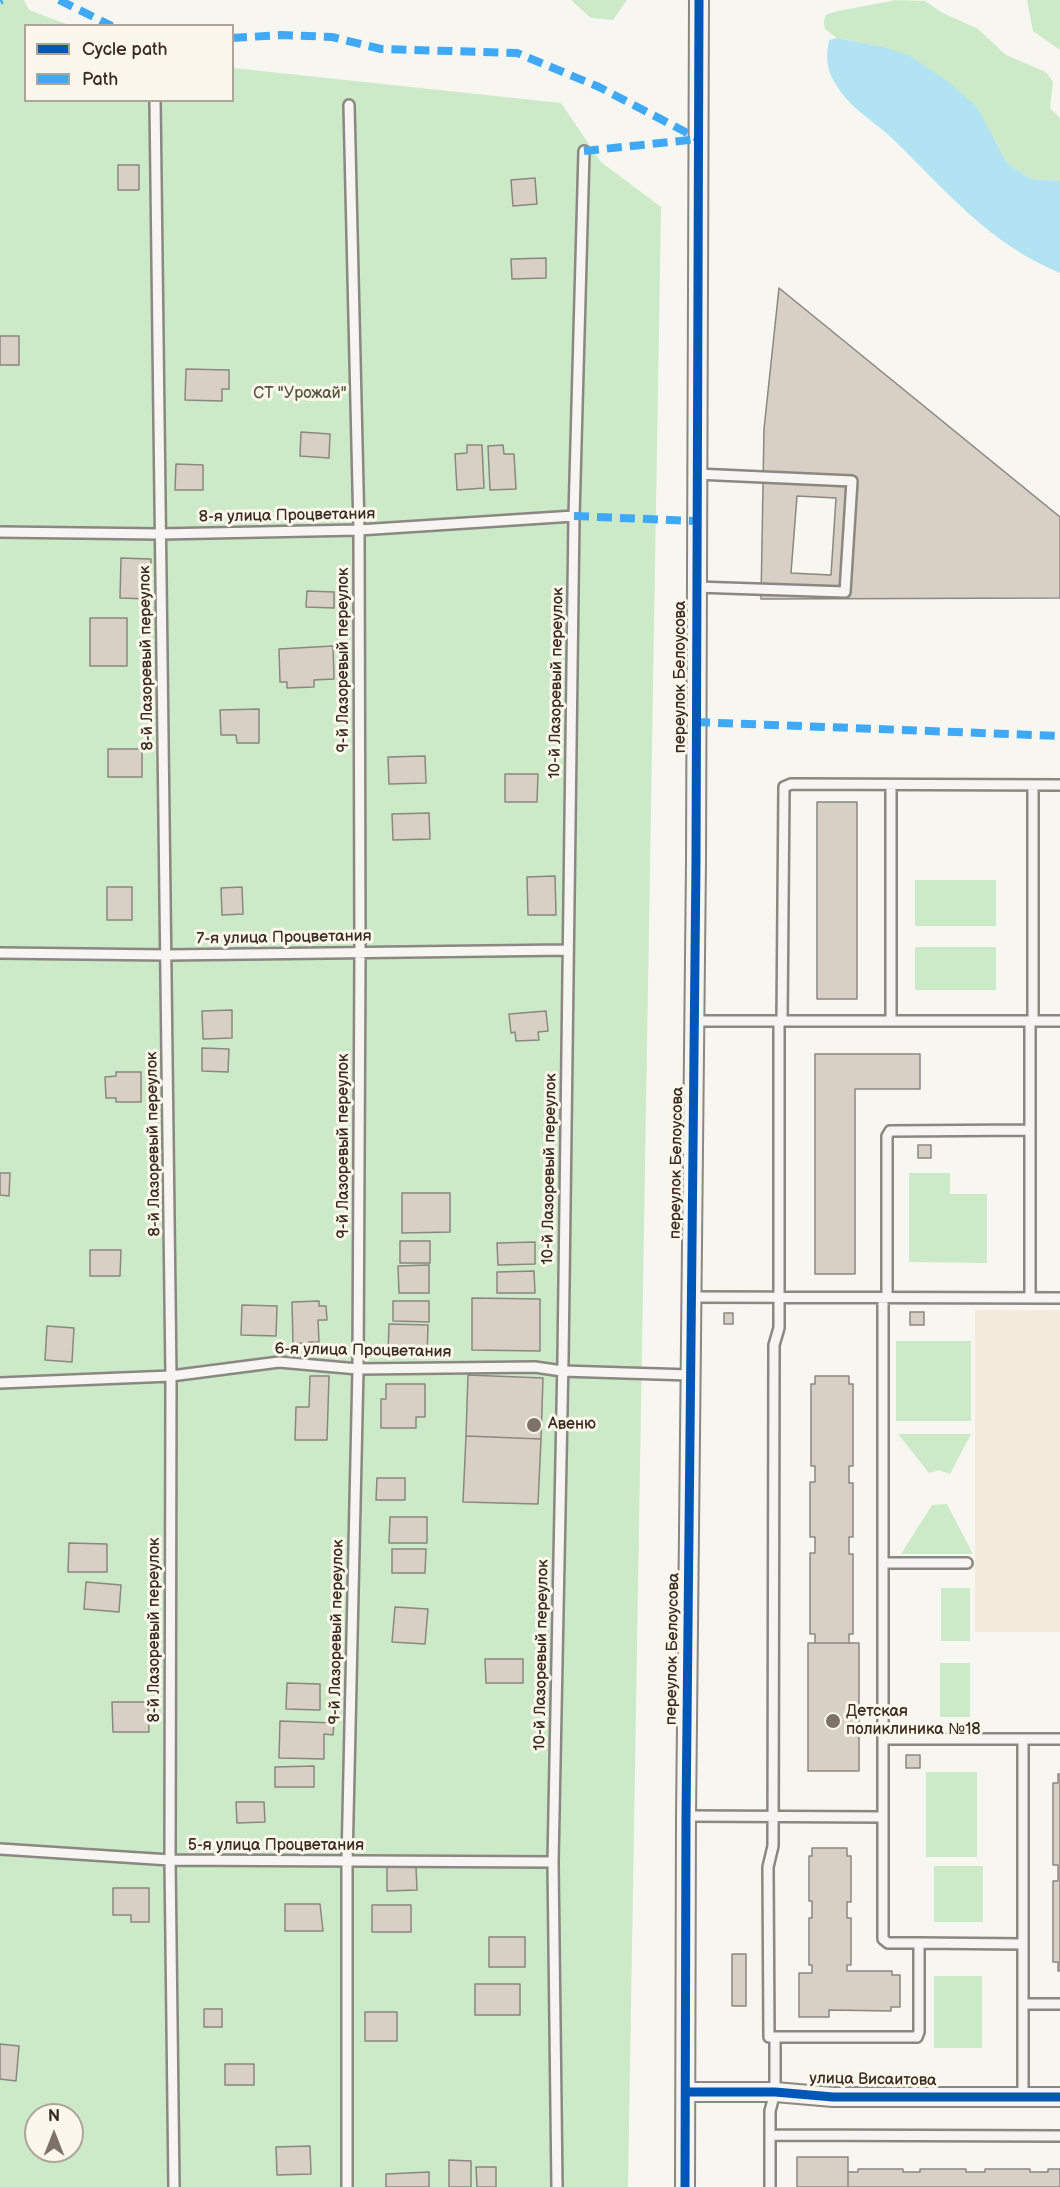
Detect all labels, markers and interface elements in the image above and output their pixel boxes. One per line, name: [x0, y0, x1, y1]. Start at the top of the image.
legend: [24, 24, 234, 102]
text: Cycle path: [82, 39, 168, 60]
text: Path: [82, 69, 118, 90]
park label: СТ "Урожай": [253, 384, 347, 404]
street label: 8-я улица Процветания: [199, 505, 375, 527]
street label: 8-й Лазоревый переулок: [136, 565, 158, 751]
street label: 9-й Лазоревый переулок: [334, 568, 354, 752]
street label: 10-й Лазоревый переулок: [546, 587, 568, 779]
street label: переулок Белоусова: [671, 601, 691, 753]
street label: 7-я улица Процветания: [196, 927, 372, 949]
street label: 8-й Лазоревый переулок: [143, 1051, 165, 1237]
street label: 9-й Лазоревый переулок: [334, 1054, 354, 1238]
street label: 10-й Лазоревый переулок: [539, 1073, 561, 1265]
street label: переулок Белоусова: [666, 1087, 688, 1239]
street label: 6-я улица Процветания: [274, 1340, 452, 1362]
place label: Авеню: [548, 1415, 596, 1435]
marker: Авеню: [525, 1416, 543, 1434]
street label: 8-й Лазоревый переулок: [145, 1537, 165, 1723]
street label: 9-й Лазоревый переулок: [326, 1539, 348, 1725]
street label: 10-й Лазоревый переулок: [531, 1559, 553, 1751]
street label: переулок Белоусова: [662, 1573, 684, 1725]
place label: Детская поликлиника №18: [846, 1702, 981, 1740]
marker: Детская поликлиника №18: [824, 1712, 842, 1730]
street label: 5-я улица Процветания: [188, 1836, 364, 1856]
street label: улица Висаитова: [809, 2069, 937, 2091]
north arrow: [24, 2103, 84, 2163]
text: N: [48, 2107, 60, 2126]

